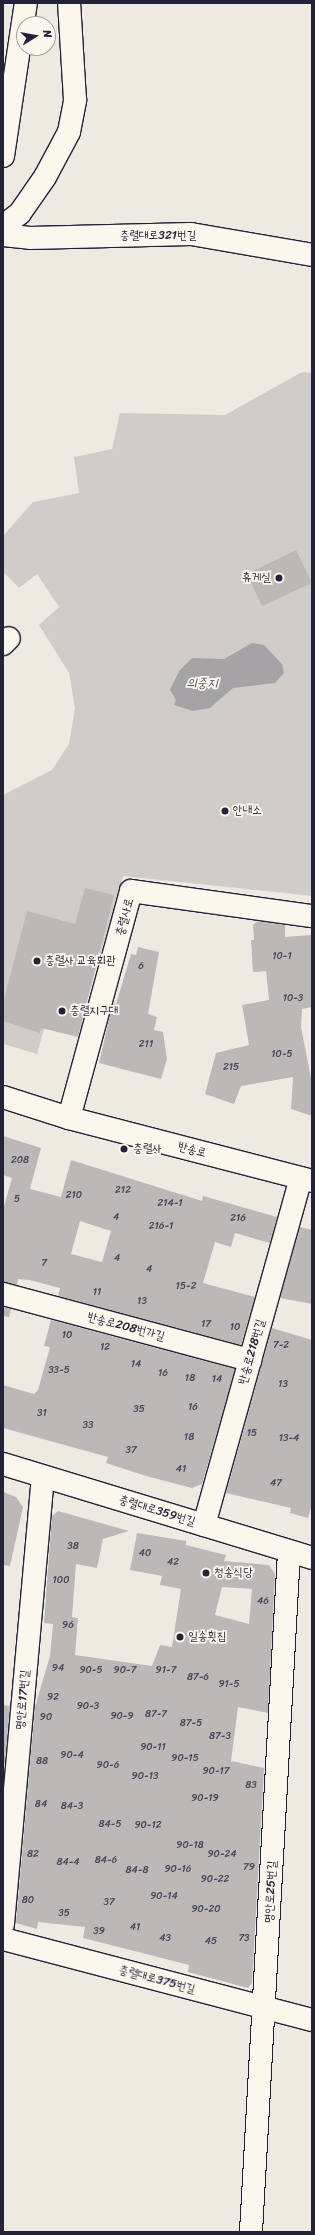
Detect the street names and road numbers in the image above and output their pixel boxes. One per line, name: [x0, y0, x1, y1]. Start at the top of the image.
street label: 충렬대로321번길: [120, 229, 196, 243]
street label: 충렬사로: [113, 896, 137, 938]
street label: 반송로: [176, 1139, 208, 1161]
street label: 반송로208번가길: [86, 1310, 166, 1344]
street label: 반송로218번길: [236, 1318, 268, 1386]
street label: 충렬대로359번길: [117, 1493, 197, 1529]
street label: 명안로17번길: [13, 1669, 33, 1731]
street label: 명안로25번길: [262, 1860, 280, 1924]
street label: 충렬대로375번길: [117, 1963, 197, 1997]

